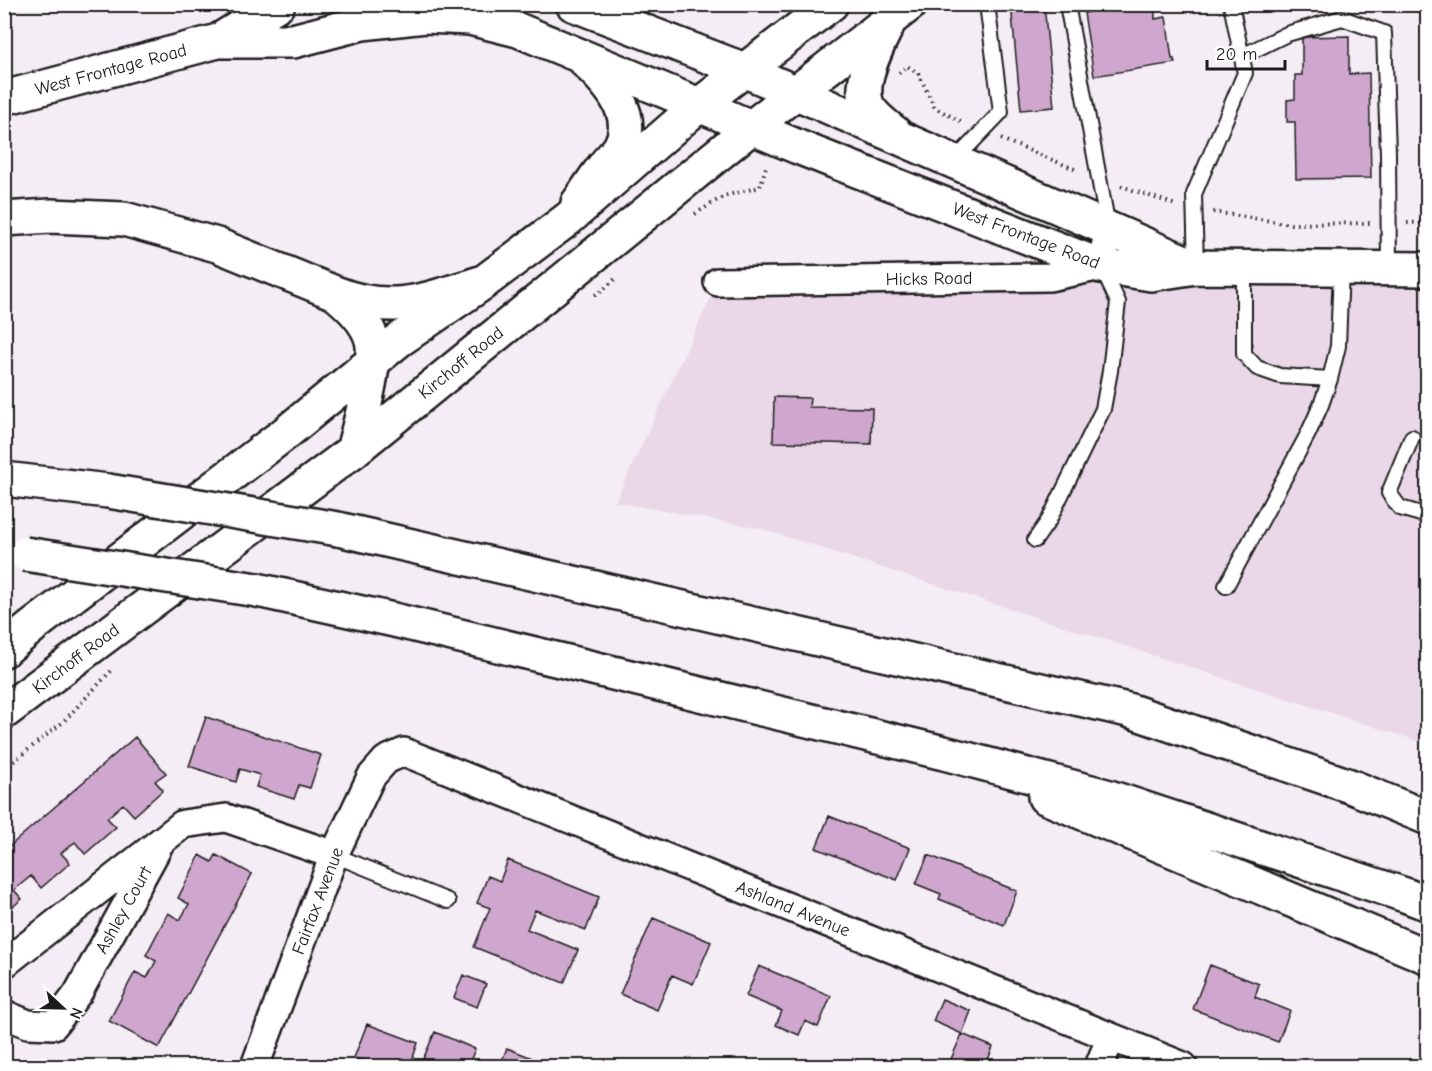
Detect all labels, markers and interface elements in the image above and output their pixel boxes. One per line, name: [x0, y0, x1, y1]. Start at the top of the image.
scale bar: [1207, 33, 1285, 71]
street label: West Frontage Road: [33, 40, 189, 100]
text: 20 m: [1216, 44, 1257, 65]
street label: West Frontage Road: [949, 198, 1103, 274]
street label: Hicks Road: [885, 268, 973, 290]
street label: Kirchoff Road: [414, 322, 508, 404]
street label: Kirchoff Road: [28, 619, 124, 699]
street label: Fairfax Avenue: [288, 844, 348, 958]
street label: Ashley Court: [91, 862, 157, 957]
street label: Ashland Avenue: [733, 877, 853, 941]
north arrow: [33, 978, 93, 1038]
text: N: [66, 1005, 86, 1021]

